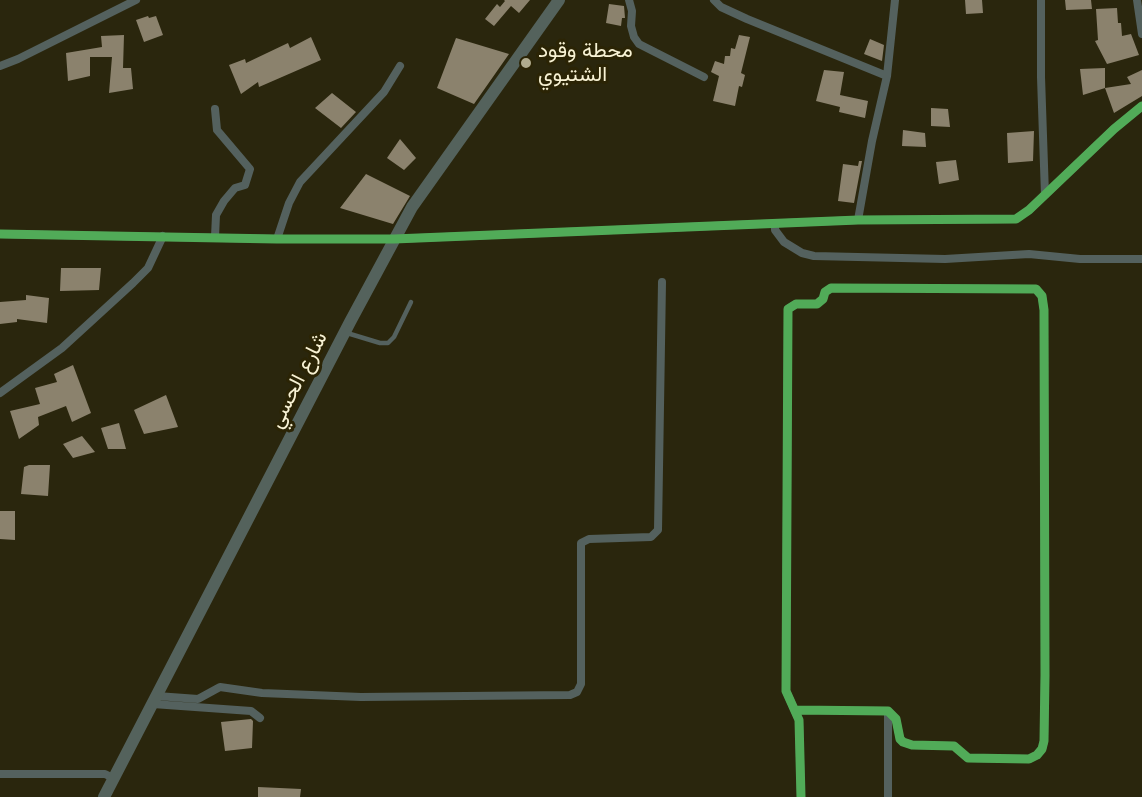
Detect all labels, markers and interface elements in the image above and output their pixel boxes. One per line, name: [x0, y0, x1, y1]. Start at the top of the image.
place label: محطة وقود الشتيوي: [538, 38, 633, 88]
marker: محطة وقود الشتيوي: [519, 56, 533, 70]
street label: شارع الحسي: [263, 328, 333, 432]

